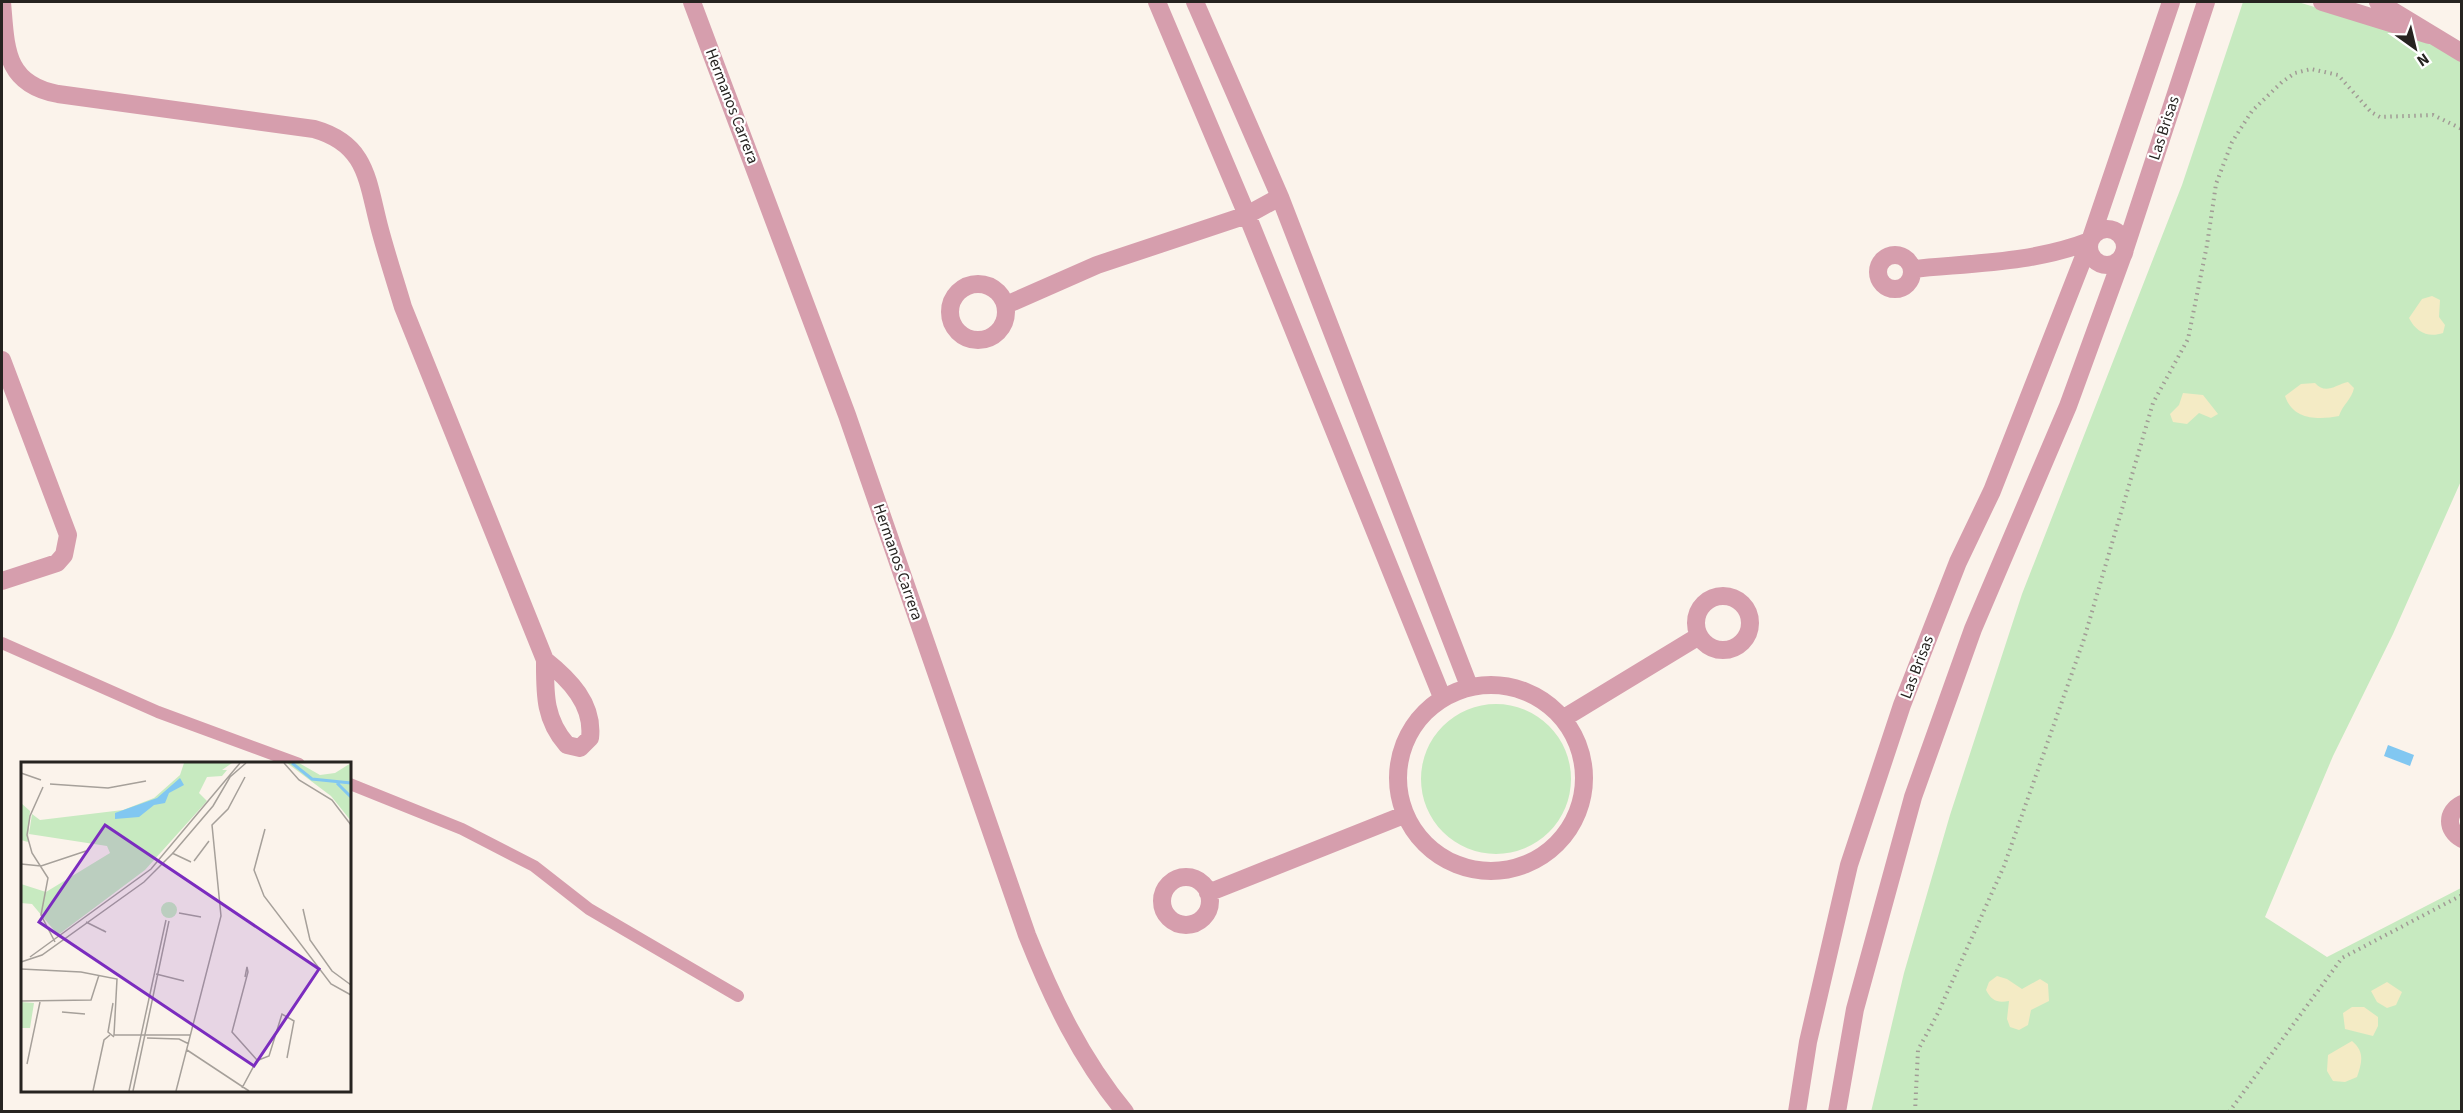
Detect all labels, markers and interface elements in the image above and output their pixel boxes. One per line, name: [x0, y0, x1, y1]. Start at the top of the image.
north arrow: [2385, 18, 2445, 78]
street label: Hermanos Carrera: [700, 45, 764, 167]
text: N: [2412, 48, 2433, 72]
street label: Las Brisas: [2143, 93, 2185, 163]
street label: Hermanos Carrera: [868, 501, 928, 623]
street label: Las Brisas: [1895, 632, 1939, 702]
inset map: [21, 762, 351, 1092]

